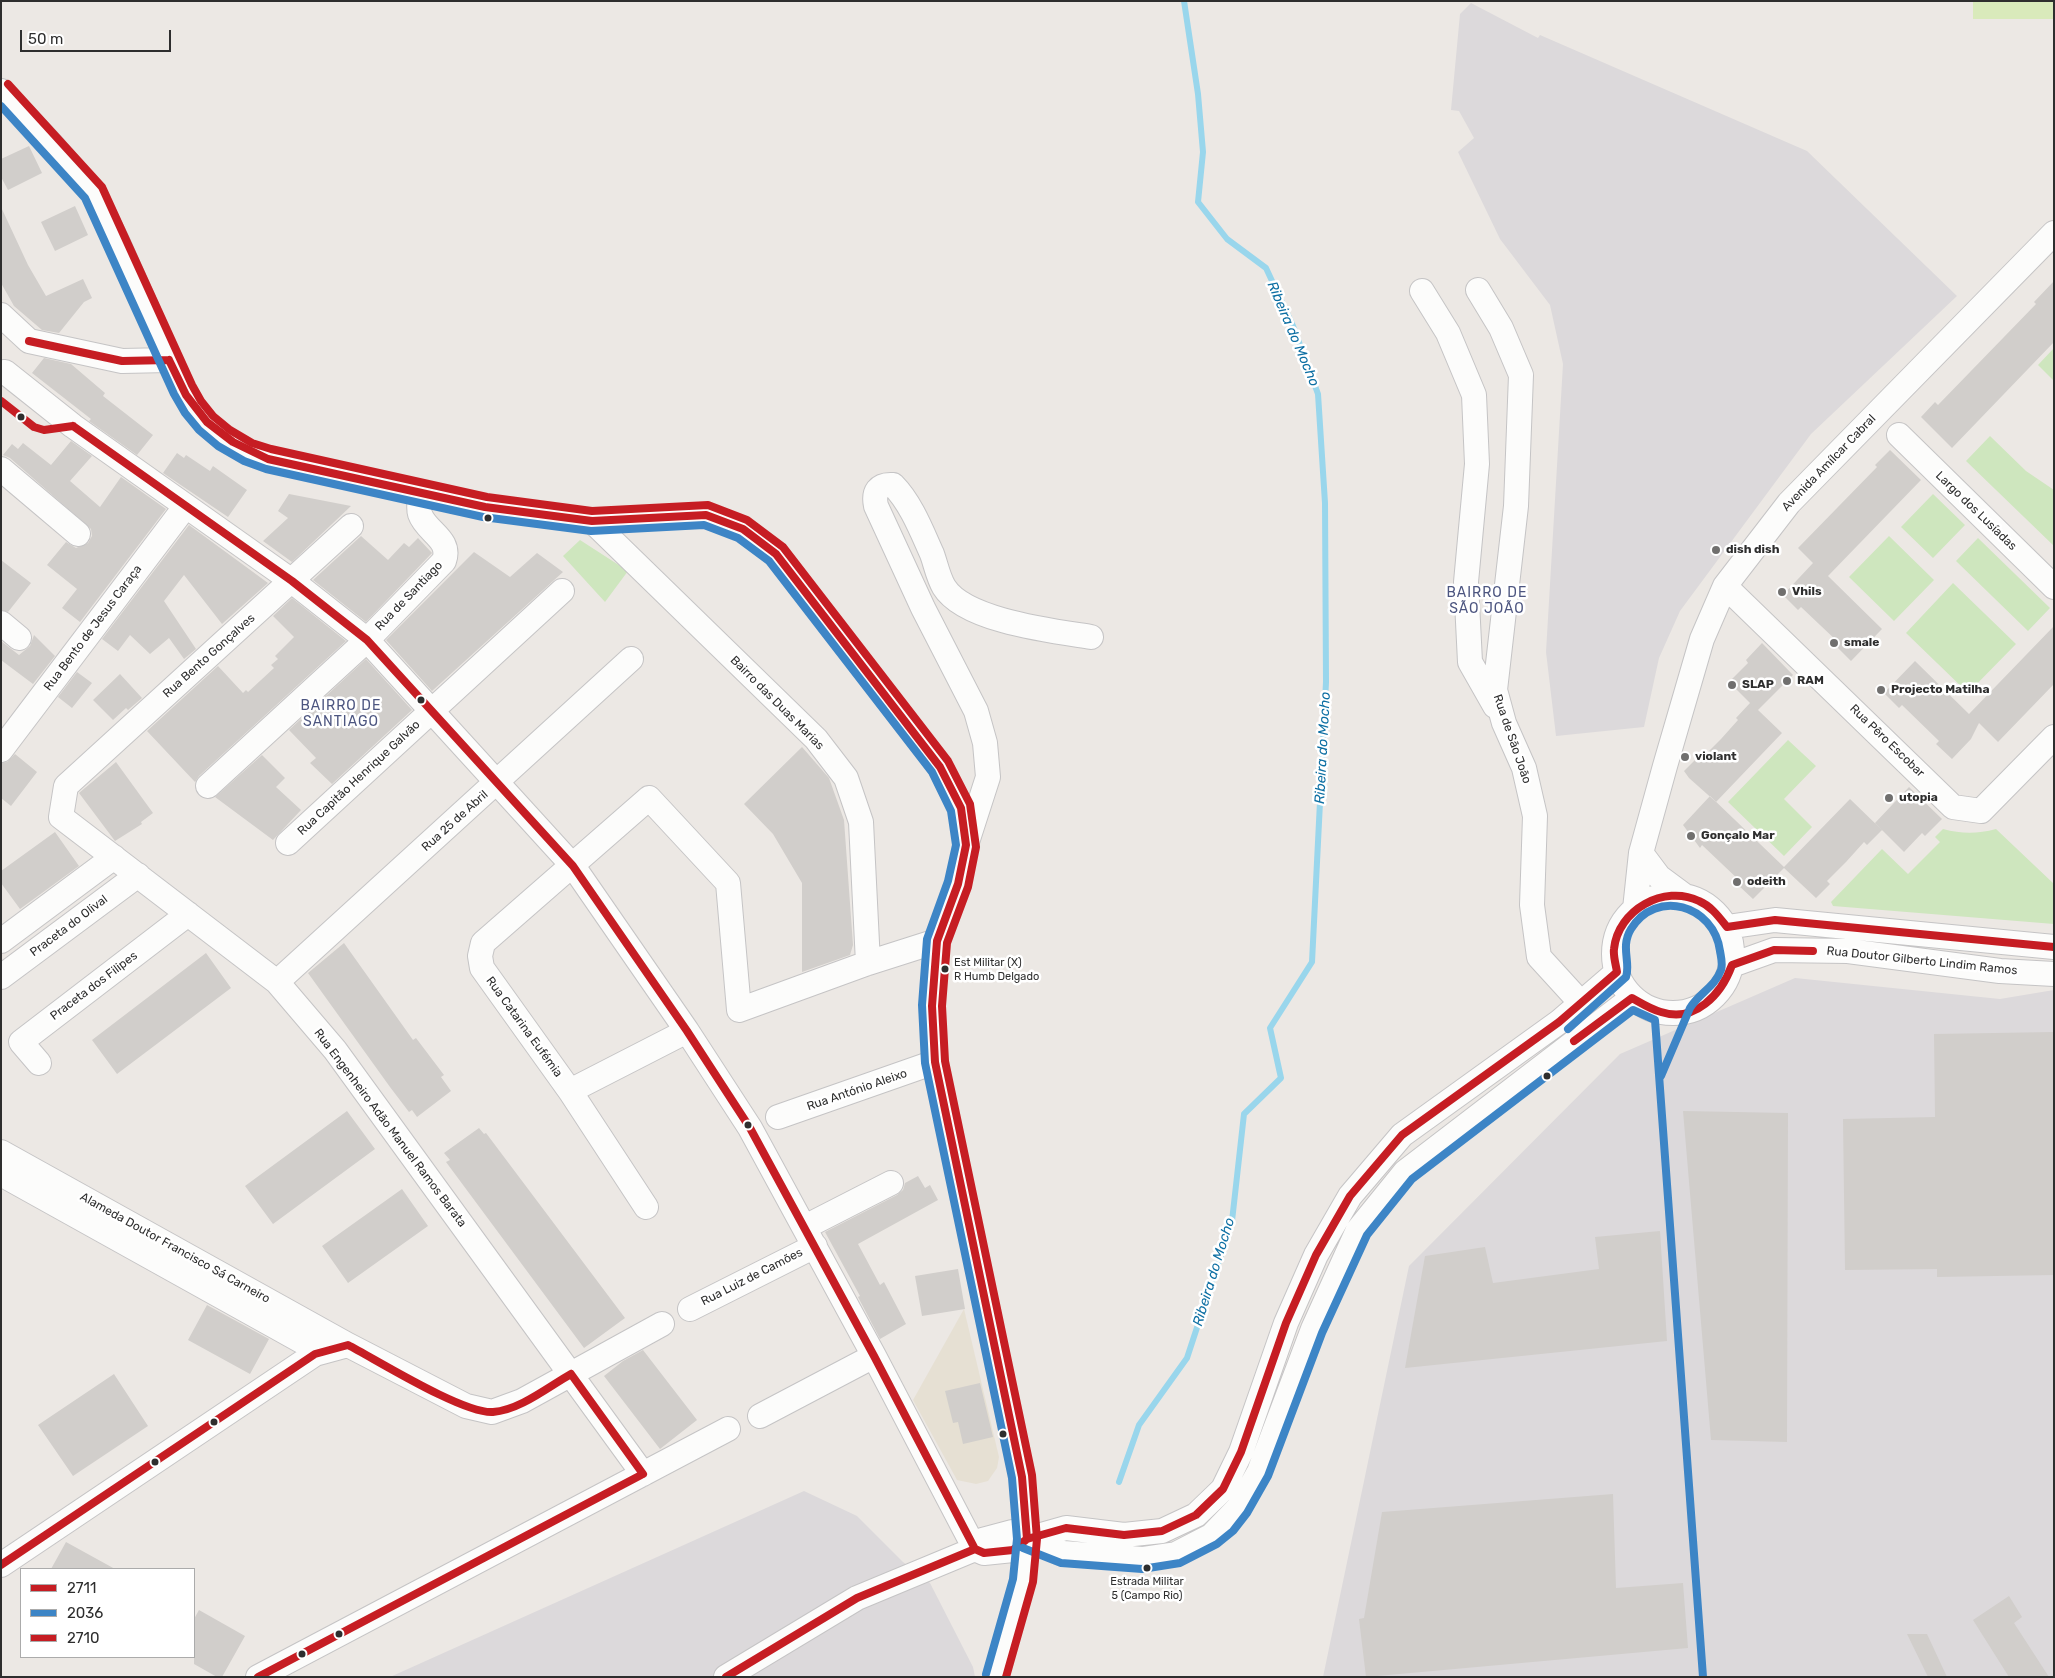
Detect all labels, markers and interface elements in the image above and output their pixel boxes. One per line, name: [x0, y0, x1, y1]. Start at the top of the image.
scale bar: [22, 20, 174, 52]
text: 50 m: [28, 30, 63, 48]
water label: Ribeira do Mocho: [1263, 279, 1323, 389]
unlabelled marker: [16, 412, 26, 422]
street label: Avenida Amílcar Cabral: [1779, 412, 1879, 514]
street label: Largo dos Lusíadas: [1932, 469, 2020, 553]
unlabelled marker: [483, 513, 493, 523]
place label: dish dish: [1726, 543, 1779, 557]
marker: dish dish: [1710, 544, 1722, 556]
street label: Rua de Santiago: [372, 558, 446, 634]
street label: Rua Bento de Jesus Caraça: [41, 562, 145, 694]
district label: BAIRRO DE SÃO JOÃO: [1445, 585, 1529, 618]
place label: Vhils: [1792, 585, 1822, 599]
marker: Vhils: [1776, 586, 1788, 598]
street label: Rua Bento Gonçalves: [160, 611, 258, 701]
place label: smale: [1844, 636, 1879, 650]
marker: smale: [1828, 637, 1840, 649]
street label: Bairro das Duas Marias: [727, 653, 827, 753]
place label: RAM: [1797, 674, 1824, 688]
marker: RAM: [1781, 675, 1793, 687]
place label: SLAP: [1742, 678, 1774, 692]
marker: SLAP: [1726, 679, 1738, 691]
place label: Projecto Matilha: [1891, 683, 1989, 697]
marker: Projecto Matilha: [1875, 684, 1887, 696]
water label: Ribeira do Mocho: [1312, 691, 1334, 805]
street label: Rua de São João: [1490, 693, 1534, 785]
unlabelled marker: [416, 695, 426, 705]
district label: BAIRRO DE SANTIAGO: [299, 698, 383, 730]
street label: Rua Pêro Escobar: [1847, 702, 1927, 780]
street label: Rua Capitão Henrique Galvão: [295, 717, 423, 839]
place label: violant: [1695, 750, 1737, 764]
marker: violant: [1679, 751, 1691, 763]
street label: Rua 25 de Abril: [419, 788, 491, 854]
place label: utopia: [1899, 791, 1938, 805]
marker: utopia: [1883, 792, 1895, 804]
place label: Gonçalo Mar: [1701, 829, 1775, 843]
marker: Gonçalo Mar: [1685, 830, 1697, 842]
place label: odeith: [1747, 875, 1786, 889]
marker: odeith: [1731, 876, 1743, 888]
street label: Praceta do Olival: [27, 892, 111, 960]
street label: Rua Doutor Gilberto Lindim Ramos: [1826, 944, 2018, 978]
street label: Praceta dos Filipes: [48, 949, 140, 1023]
place label: Est Militar (X) R Humb Delgado: [954, 956, 1039, 982]
marker: Est Militar (X) R Humb Delgado: [940, 964, 950, 974]
street label: Rua Catarina Eufémia: [483, 974, 565, 1080]
street label: Rua Engenheiro Adão Manuel Ramos Barata: [311, 1026, 469, 1230]
street label: Rua António Aleixo: [805, 1066, 909, 1114]
unlabelled marker: [1542, 1071, 1552, 1081]
unlabelled marker: [743, 1120, 753, 1130]
street label: Alameda Doutor Francisco Sá Carneiro: [78, 1190, 272, 1306]
water label: Ribeira do Mocho: [1190, 1216, 1238, 1328]
street label: Rua Luiz de Camões: [699, 1245, 805, 1309]
unlabelled marker: [209, 1417, 219, 1427]
unlabelled marker: [998, 1429, 1008, 1439]
unlabelled marker: [150, 1457, 160, 1467]
marker: Estrada Militar 5 (Campo Rio): [1142, 1563, 1152, 1573]
legend: [20, 1568, 195, 1658]
place label: Estrada Militar 5 (Campo Rio): [1110, 1575, 1184, 1601]
text: 2711: [67, 1579, 96, 1597]
text: 2036: [67, 1604, 103, 1622]
text: 2710: [67, 1629, 99, 1647]
unlabelled marker: [334, 1629, 344, 1639]
unlabelled marker: [297, 1649, 307, 1659]

